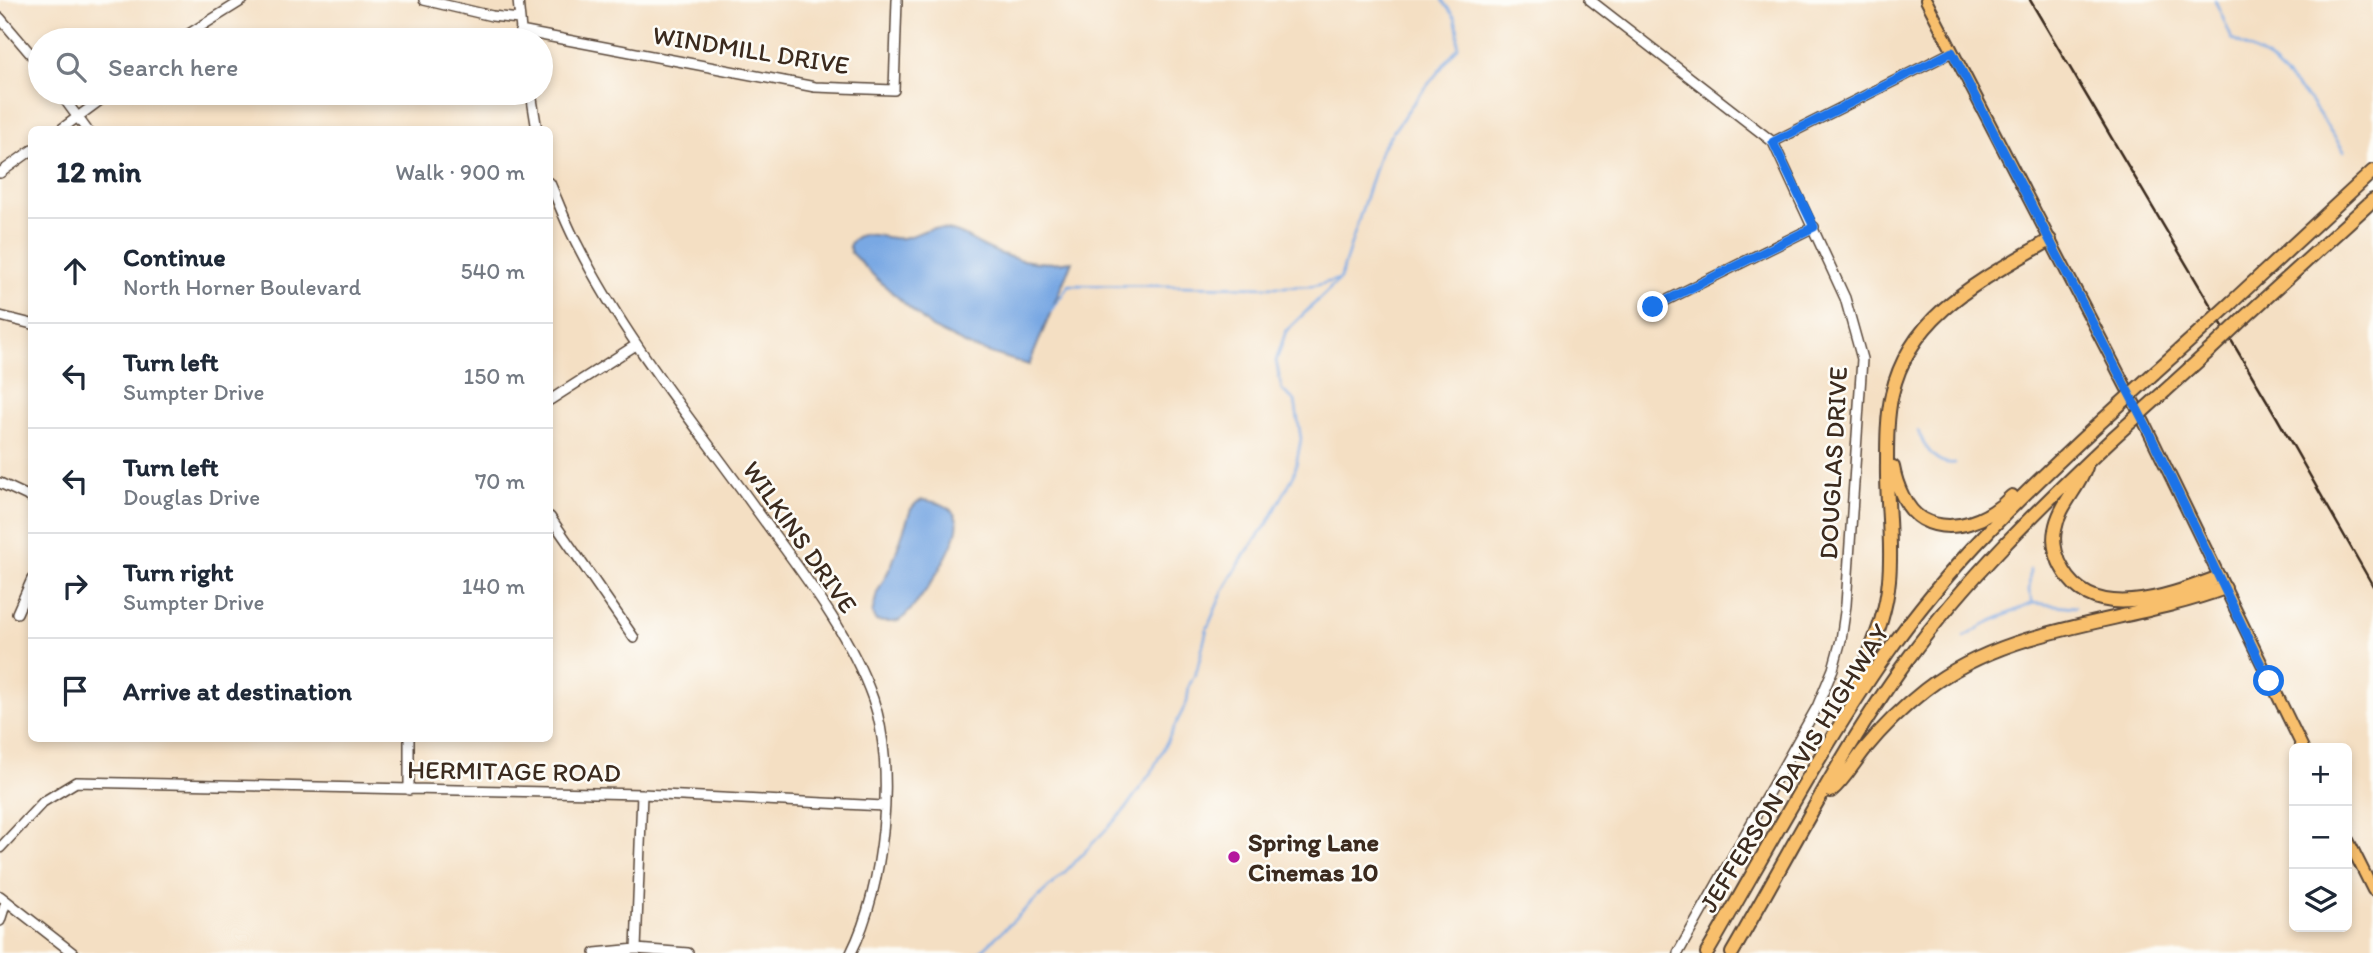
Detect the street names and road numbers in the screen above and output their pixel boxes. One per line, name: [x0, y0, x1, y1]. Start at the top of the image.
street label: WINDMILL DRIVE: [650, 19, 852, 81]
street label: DOUGLAS DRIVE: [1812, 366, 1854, 560]
street label: WILKINS DRIVE: [736, 455, 864, 619]
street label: JEFFERSON DAVIS HIGHWAY: [1692, 618, 1896, 918]
street label: HERMITAGE ROAD: [407, 753, 621, 789]

